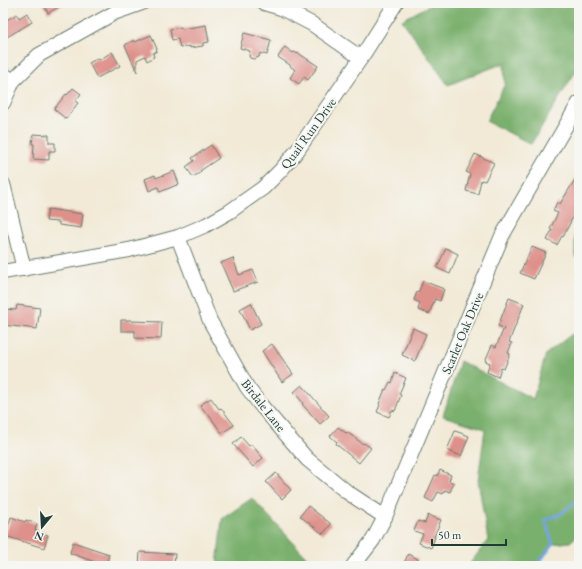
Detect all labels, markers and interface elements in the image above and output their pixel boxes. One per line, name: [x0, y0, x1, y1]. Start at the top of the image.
street label: Quail Run Drive: [277, 94, 340, 172]
street label: Scarlet Oak Drive: [438, 290, 487, 377]
street label: Birdale Lane: [238, 375, 290, 435]
north arrow: [22, 507, 62, 547]
scale bar: [432, 521, 506, 547]
text: 50 m: [438, 527, 462, 543]
text: N: [32, 528, 45, 545]

